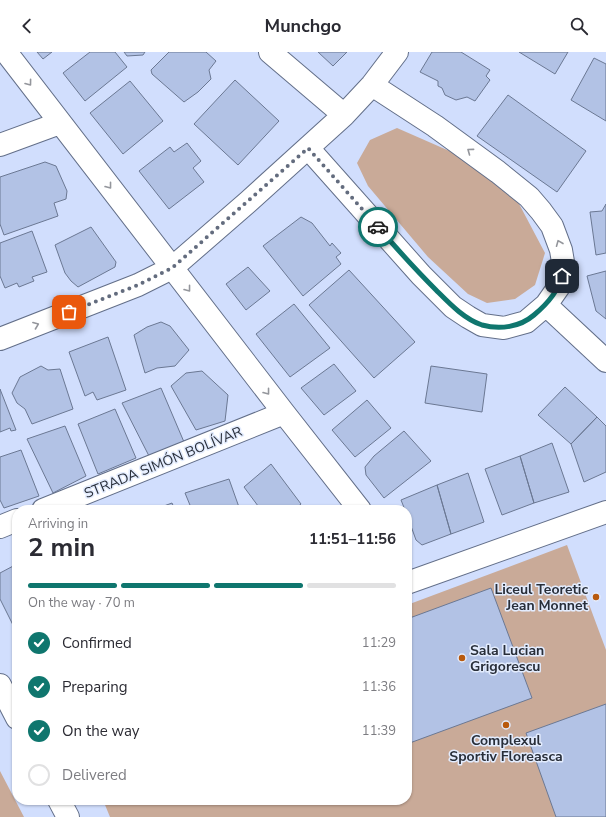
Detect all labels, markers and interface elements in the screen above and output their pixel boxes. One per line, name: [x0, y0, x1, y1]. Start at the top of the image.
text: Munchgo: [265, 14, 341, 38]
icon: back: [16, 15, 38, 37]
icon: search: [568, 15, 590, 37]
one-way arrow: [25, 79, 32, 86]
one-way arrow: [468, 149, 475, 156]
one-way arrow: [104, 182, 111, 189]
courier: [358, 207, 398, 247]
icon: car: [367, 216, 389, 238]
one-way arrow: [555, 240, 563, 247]
pin: [545, 259, 579, 293]
icon: home: [551, 265, 573, 287]
one-way arrow: [183, 285, 191, 292]
pin: [52, 295, 86, 329]
icon: bag: [58, 301, 80, 323]
one-way arrow: [33, 321, 40, 329]
one-way arrow: [263, 388, 270, 395]
street label: STRADA SIMÓN BOLÍVAR: [81, 422, 245, 503]
text: Arriving in: [28, 515, 88, 533]
text: 11:51–11:56: [309, 529, 396, 549]
text: 2 min: [28, 530, 95, 565]
place label: Liceul Teoretic Jean Monnet: [494, 580, 589, 615]
marker: Liceul Teoretic Jean Monnet: [591, 592, 601, 602]
text: On the way · 70 m: [28, 594, 135, 612]
icon: check: [28, 632, 50, 654]
text: Confirmed: [62, 633, 132, 653]
text: 11:29: [362, 634, 396, 652]
place label: Sala Lucian Grigorescu: [470, 641, 544, 676]
marker: Sala Lucian Grigorescu: [457, 653, 467, 663]
icon: check: [28, 676, 50, 698]
text: Preparing: [62, 677, 127, 697]
text: 11:36: [362, 678, 396, 696]
icon: check: [28, 720, 50, 742]
marker: Complexul Sportiv Floreasca: [501, 720, 511, 730]
text: On the way: [62, 721, 140, 741]
text: 11:39: [362, 722, 396, 740]
place label: Complexul Sportiv Floreasca: [449, 731, 563, 766]
text: Delivered: [62, 765, 127, 785]

